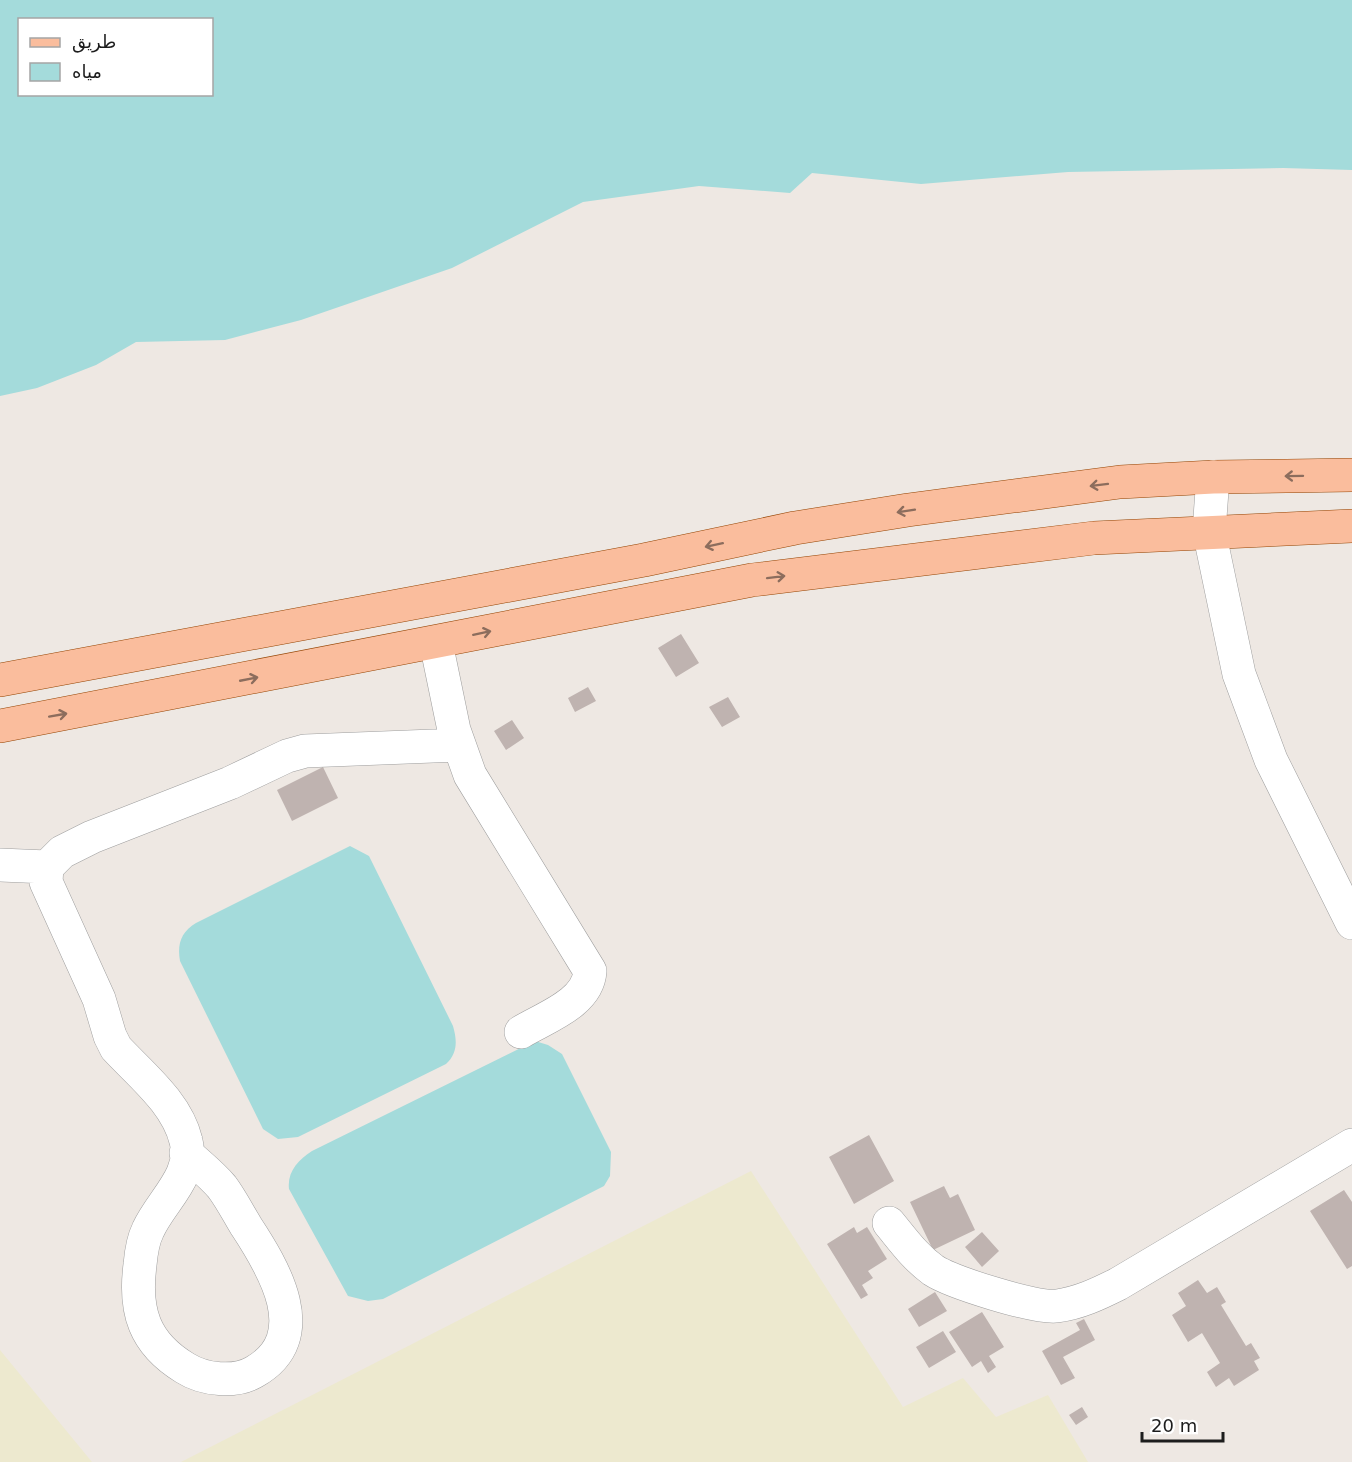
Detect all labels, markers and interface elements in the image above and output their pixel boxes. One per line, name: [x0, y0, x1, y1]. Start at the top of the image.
legend: [18, 18, 213, 96]
text: طريق: [72, 31, 116, 53]
text: مياه: [72, 61, 102, 82]
one-way arrow: [1284, 470, 1304, 482]
one-way arrow: [1089, 479, 1109, 490]
one-way arrow: [896, 505, 916, 516]
one-way arrow: [704, 540, 724, 551]
one-way arrow: [766, 572, 786, 583]
one-way arrow: [472, 627, 491, 639]
one-way arrow: [239, 673, 259, 684]
one-way arrow: [47, 709, 67, 720]
scale bar: [1142, 1405, 1223, 1443]
text: 20 m: [1151, 1415, 1197, 1436]

